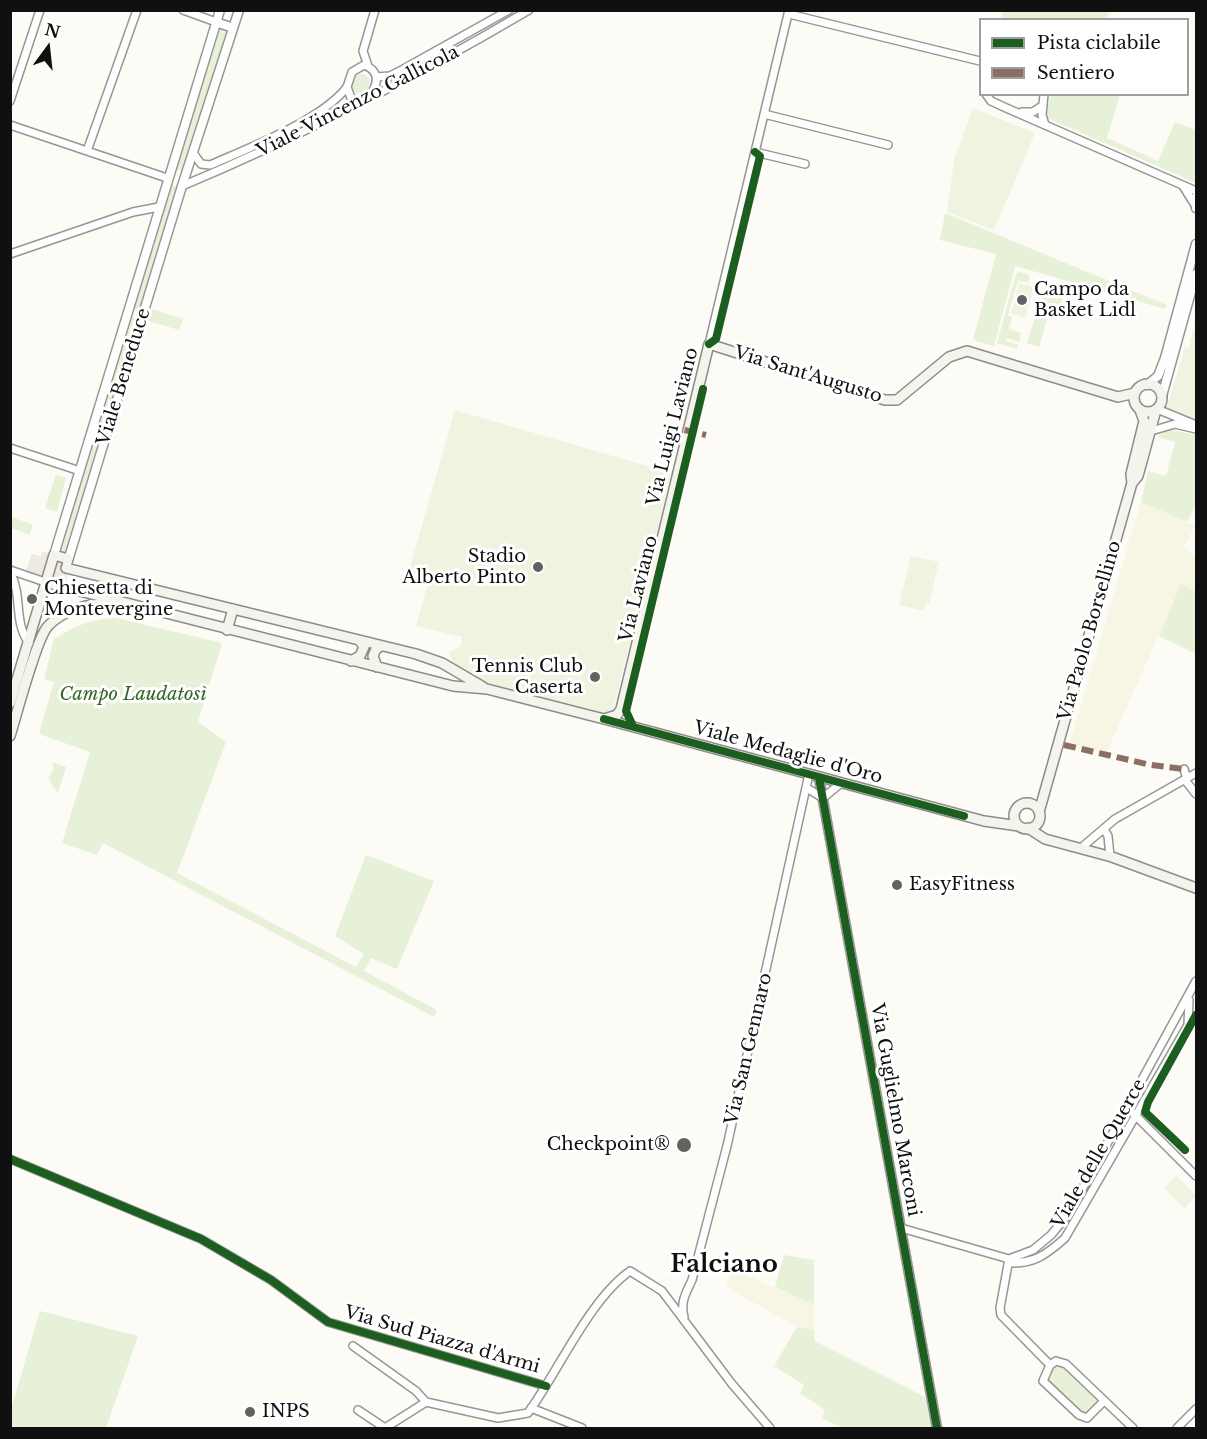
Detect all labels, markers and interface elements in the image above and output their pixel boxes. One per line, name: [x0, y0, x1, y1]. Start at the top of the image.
north arrow: [18, 18, 78, 78]
legend: [979, 18, 1189, 96]
text: N: [43, 19, 63, 42]
text: Pista ciclabile: [1037, 32, 1161, 54]
street label: Viale Vincenzo Gallicola: [253, 42, 463, 162]
text: Sentiero: [1037, 62, 1115, 84]
place label: Campo da Basket Lidl: [1034, 279, 1136, 322]
marker: Campo da Basket Lidl: [1015, 293, 1029, 307]
street label: Viale Beneduce: [93, 306, 155, 448]
street label: Via Sant'Augusto: [731, 342, 885, 408]
street label: Via Luigi Laviano: [643, 346, 703, 508]
street label: Via Laviano: [615, 533, 663, 645]
street label: Via Paolo Borsellino: [1054, 538, 1126, 724]
place label: Stadio Alberto Pinto: [402, 546, 526, 588]
marker: Stadio Alberto Pinto: [531, 560, 545, 574]
place label: Chiesetta di Montevergine: [44, 578, 173, 620]
marker: Chiesetta di Montevergine: [25, 592, 39, 606]
place label: Tennis Club Caserta: [472, 656, 583, 698]
marker: Tennis Club Caserta: [588, 670, 602, 684]
park label: Campo Laudatosì: [59, 684, 207, 706]
street label: Viale Medaglie d'Oro: [691, 717, 885, 789]
place label: EasyFitness: [909, 874, 1015, 896]
marker: EasyFitness: [890, 878, 904, 892]
street label: Via San Gennaro: [721, 971, 777, 1127]
street label: Via Guglielmo Marconi: [866, 1002, 924, 1218]
street label: Viale delle Querce: [1047, 1075, 1151, 1233]
place label: Checkpoint®: [547, 1134, 670, 1156]
marker: Checkpoint®: [675, 1136, 693, 1154]
district label: Falciano: [670, 1251, 778, 1279]
street label: Via Sud Piazza d'Armi: [342, 1302, 542, 1378]
place label: INPS: [262, 1401, 310, 1423]
marker: INPS: [243, 1405, 257, 1419]

